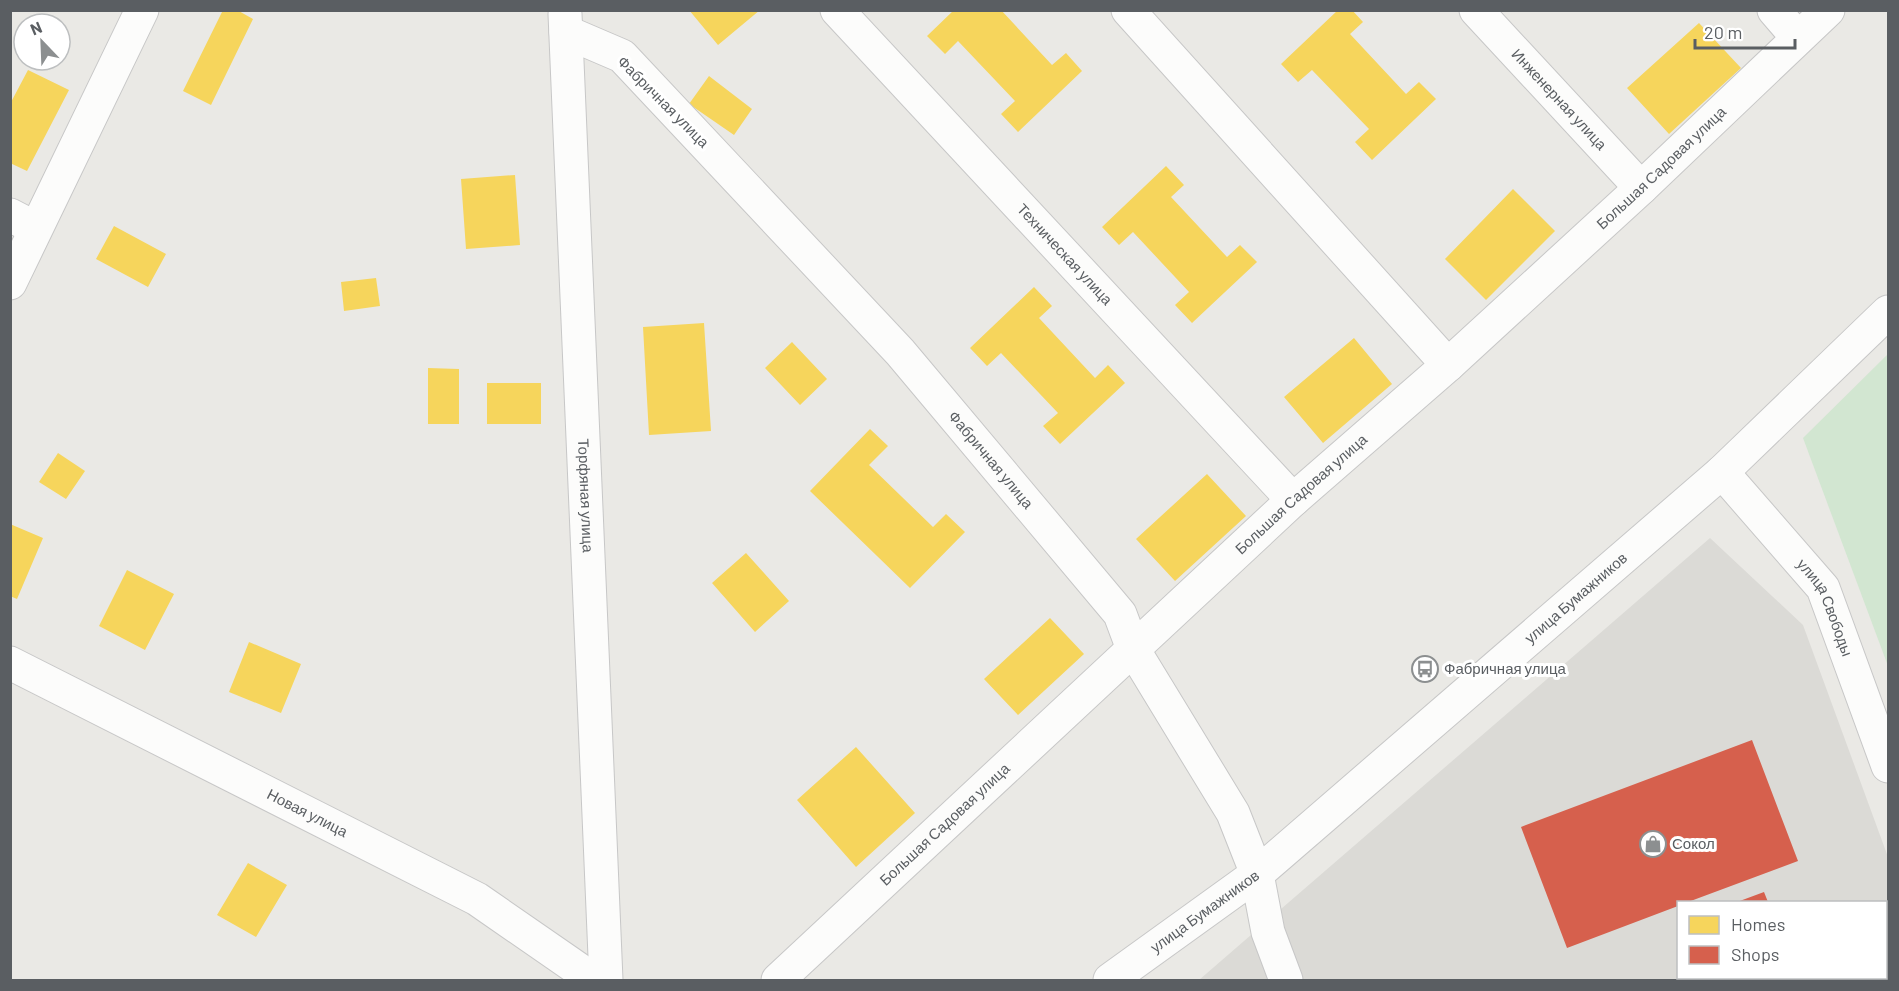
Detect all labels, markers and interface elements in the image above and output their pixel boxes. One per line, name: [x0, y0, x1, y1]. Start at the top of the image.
north arrow: [12, 12, 72, 72]
scale bar: [1695, 12, 1796, 50]
text: N: [27, 17, 45, 39]
text: 20 m: [1704, 21, 1742, 43]
street label: Инженерная улица: [1508, 44, 1611, 154]
street label: Фабричная улица: [614, 52, 714, 151]
street label: Большая Садовая улица: [1592, 102, 1730, 232]
street label: Техническая улица: [1014, 199, 1117, 309]
street label: Фабричная улица: [945, 407, 1038, 512]
street label: Большая Садовая улица: [1231, 429, 1371, 557]
street label: Торфяная улица: [575, 438, 598, 554]
street label: улица Бумажников: [1521, 548, 1630, 647]
street label: улица Свободы: [1794, 555, 1857, 658]
bus stop icon: Фабричная улица: [1410, 654, 1440, 684]
place label: Фабричная улица: [1444, 659, 1567, 677]
street label: Большая Садовая улица: [875, 758, 1013, 889]
street label: Новая улица: [264, 784, 351, 840]
shop icon: Сокол: [1638, 829, 1668, 859]
place label: Сокол: [1672, 834, 1715, 852]
street label: улица Бумажников: [1147, 866, 1262, 956]
legend: [1677, 901, 1887, 979]
text: Homes: [1731, 913, 1785, 935]
text: Shops: [1731, 943, 1780, 965]

